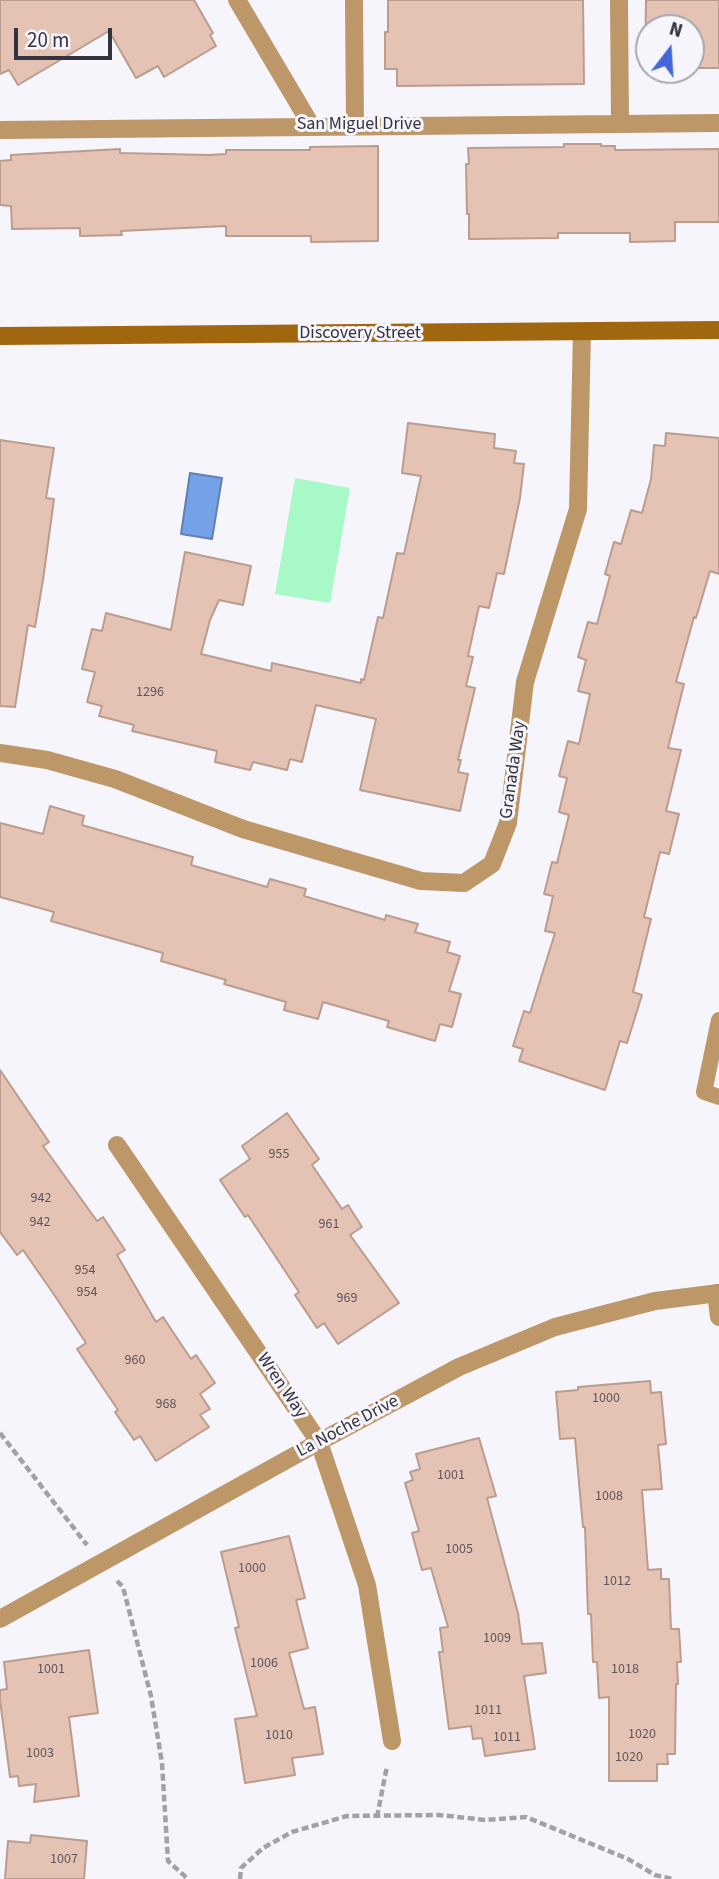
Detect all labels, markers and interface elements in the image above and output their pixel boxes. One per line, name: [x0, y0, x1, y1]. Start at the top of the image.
scale bar: [18, 14, 116, 58]
north arrow: [635, 14, 705, 84]
text: N: [666, 16, 686, 45]
text: 20 m: [27, 25, 69, 55]
street label: San Miguel Drive: [297, 114, 421, 136]
street label: Discovery Street: [299, 323, 421, 345]
house number: 1296: [136, 685, 164, 701]
street label: Granada Way: [496, 720, 532, 820]
house number: 955: [269, 1147, 289, 1163]
house number: 942: [31, 1191, 51, 1207]
house number: 942: [30, 1215, 50, 1231]
house number: 961: [319, 1217, 339, 1233]
house number: 954: [75, 1263, 95, 1279]
house number: 954: [77, 1285, 97, 1301]
house number: 969: [337, 1291, 357, 1307]
street label: Wren Way: [251, 1349, 311, 1423]
house number: 960: [125, 1353, 145, 1369]
street label: La Noche Drive: [293, 1391, 403, 1463]
house number: 1000: [592, 1391, 620, 1407]
house number: 968: [156, 1397, 176, 1413]
house number: 1001: [437, 1468, 465, 1484]
house number: 1008: [595, 1489, 623, 1505]
house number: 1005: [445, 1542, 473, 1558]
house number: 1000: [238, 1561, 266, 1577]
house number: 1012: [603, 1574, 631, 1590]
house number: 1009: [483, 1631, 511, 1647]
house number: 1006: [250, 1656, 278, 1672]
house number: 1001: [37, 1662, 65, 1678]
house number: 1018: [611, 1662, 639, 1678]
house number: 1011: [474, 1703, 502, 1719]
house number: 1020: [628, 1727, 656, 1743]
house number: 1010: [265, 1728, 293, 1744]
house number: 1011: [493, 1730, 521, 1746]
house number: 1003: [26, 1746, 54, 1762]
house number: 1020: [615, 1750, 643, 1766]
house number: 1007: [50, 1852, 78, 1868]

